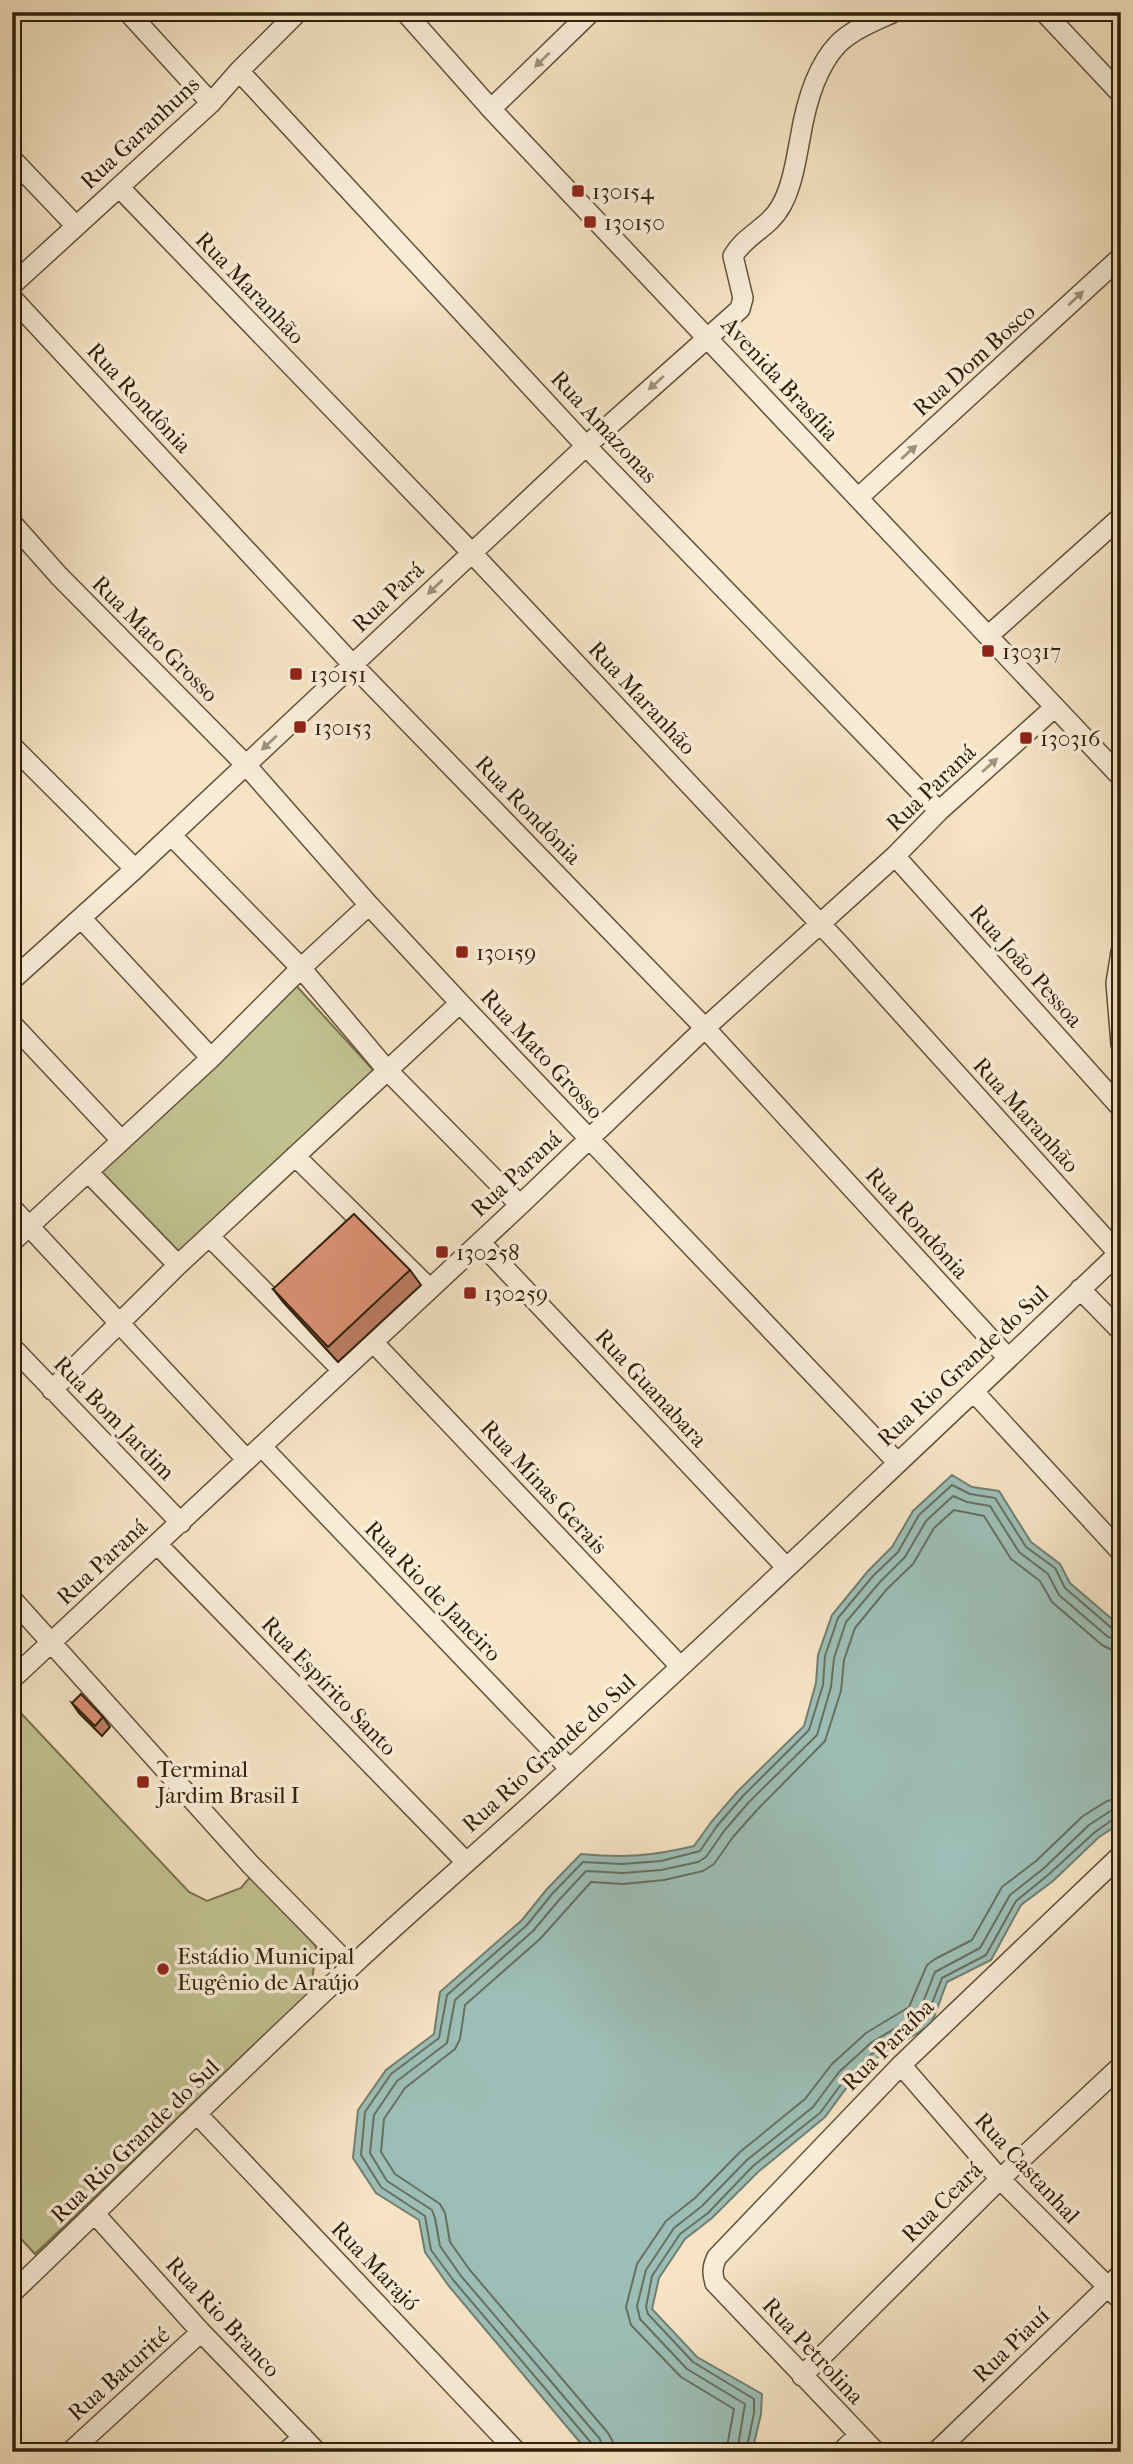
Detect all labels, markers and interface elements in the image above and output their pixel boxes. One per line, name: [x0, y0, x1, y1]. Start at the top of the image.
one-way arrow: [533, 51, 550, 68]
street label: Rua Garanhuns: [75, 71, 205, 195]
place label: 130154: [592, 178, 655, 205]
marker: 130154: [570, 183, 586, 199]
place label: 130150: [604, 209, 665, 236]
marker: 130150: [582, 214, 598, 230]
street label: Rua Maranhão: [190, 226, 310, 350]
one-way arrow: [1067, 291, 1084, 307]
street label: Rua Dom Bosco: [907, 298, 1041, 422]
street label: Avenida Brasília: [715, 311, 844, 447]
street label: Rua Rondônia: [81, 337, 197, 459]
street label: Rua Amazonas: [545, 365, 663, 489]
one-way arrow: [647, 375, 665, 391]
one-way arrow: [900, 445, 917, 461]
street label: Rua Pará: [346, 556, 430, 638]
street label: Rua Mato Grosso: [86, 570, 224, 708]
one-way arrow: [426, 578, 443, 595]
street label: Rua Maranhão: [582, 636, 702, 760]
place label: 130317: [1002, 638, 1061, 665]
marker: 130317: [980, 643, 996, 659]
place label: 130151: [310, 661, 366, 688]
marker: 130151: [288, 666, 304, 682]
place label: 130153: [314, 714, 372, 741]
marker: 130153: [292, 719, 308, 735]
place label: 130316: [1040, 725, 1101, 752]
marker: 130316: [1018, 730, 1034, 746]
one-way arrow: [260, 735, 278, 751]
street label: Rua Paraná: [881, 739, 981, 837]
street label: Rua Rondônia: [469, 750, 587, 870]
one-way arrow: [981, 758, 998, 774]
street label: Rua João Pessoa: [964, 899, 1088, 1033]
place label: 130159: [476, 939, 536, 966]
marker: 130159: [454, 944, 470, 960]
street label: Rua Mato Grosso: [475, 983, 609, 1125]
street label: Rua Maranhão: [967, 1052, 1085, 1178]
street label: Rua Paraná: [465, 1125, 567, 1223]
street label: Rua Rondônia: [860, 1162, 974, 1285]
place label: 130258: [456, 1239, 520, 1266]
marker: 130258: [434, 1244, 450, 1260]
street label: Rua Rio Grande do Sul: [872, 1279, 1055, 1452]
place label: 130259: [484, 1280, 548, 1307]
marker: 130259: [462, 1285, 478, 1301]
street label: Rua Guanabara: [589, 1323, 713, 1453]
street label: Rua Bom Jardim: [48, 1350, 180, 1486]
street label: Rua Minas Gerais: [475, 1414, 613, 1560]
street label: Rua Paraná: [51, 1513, 153, 1611]
street label: Rua Rio de Janeiro: [359, 1515, 507, 1667]
street label: Rua Espírito Santo: [256, 1611, 402, 1761]
street label: Rua Rio Grande do Sul: [457, 1668, 642, 1838]
place label: Terminal Jardim Brasil I: [155, 1756, 300, 1809]
marker: Terminal Jardim Brasil I: [135, 1774, 151, 1790]
place label: Estádio Municipal Eugênio de Araújo: [177, 1943, 359, 1996]
marker: Estádio Municipal Eugênio de Araújo: [155, 1961, 171, 1977]
street label: Rua Paraíba: [836, 1993, 940, 2097]
street label: Rua Rio Grande do Sul: [45, 2053, 225, 2228]
street label: Rua Castanhal: [969, 2107, 1086, 2229]
street label: Rua Ceará: [896, 2156, 988, 2248]
street label: Rua Marajó: [326, 2215, 424, 2317]
street label: Rua Rio Branco: [160, 2251, 286, 2383]
street label: Rua Petrolina: [757, 2292, 870, 2410]
street label: Rua Piauí: [967, 2302, 1055, 2388]
street label: Rua Baturité: [62, 2321, 176, 2427]

